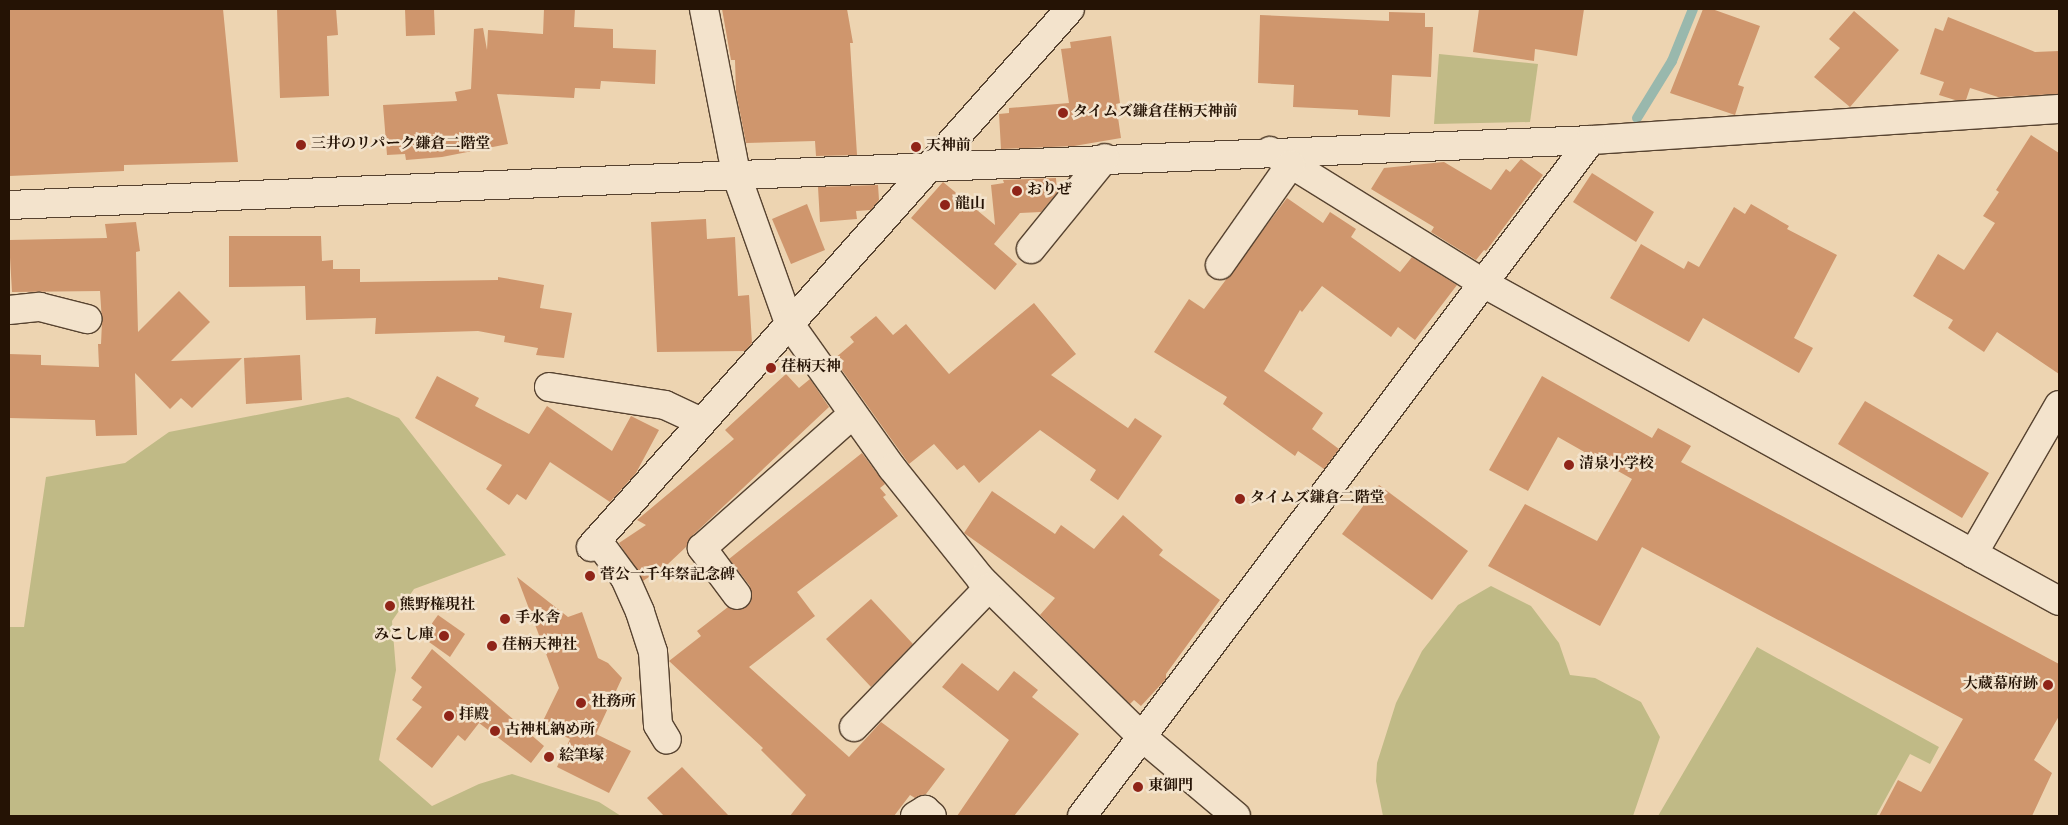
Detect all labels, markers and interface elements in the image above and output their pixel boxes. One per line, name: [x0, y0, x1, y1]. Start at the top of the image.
place label: タイムズ鎌倉荏柄天神前: [1073, 104, 1238, 122]
marker: タイムズ鎌倉荏柄天神前: [1057, 107, 1069, 119]
place label: 三井のリパーク鎌倉二階堂: [311, 136, 491, 154]
place label: 天神前: [926, 138, 971, 156]
marker: 三井のリパーク鎌倉二階堂: [295, 139, 307, 151]
marker: 天神前: [910, 141, 922, 153]
place label: おりぜ: [1027, 182, 1072, 200]
marker: おりぜ: [1011, 185, 1023, 197]
place label: 龍山: [955, 196, 985, 214]
marker: 龍山: [939, 199, 951, 211]
place label: 荏柄天神: [781, 359, 841, 377]
marker: 荏柄天神: [765, 362, 777, 374]
place label: 清泉小学校: [1579, 456, 1654, 474]
marker: 清泉小学校: [1563, 459, 1575, 471]
place label: タイムズ鎌倉二階堂: [1250, 490, 1385, 508]
marker: タイムズ鎌倉二階堂: [1234, 493, 1246, 505]
place label: 菅公一千年祭記念碑: [600, 567, 735, 585]
marker: 菅公一千年祭記念碑: [584, 570, 596, 582]
place label: 熊野権現社: [400, 597, 475, 615]
marker: 熊野権現社: [384, 600, 396, 612]
place label: 手水舎: [515, 610, 560, 628]
marker: 手水舎: [499, 613, 511, 625]
place label: みこし庫: [374, 627, 434, 645]
marker: みこし庫: [438, 630, 450, 642]
place label: 荏柄天神社: [502, 637, 577, 655]
marker: 荏柄天神社: [486, 640, 498, 652]
place label: 大蔵幕府跡: [1963, 676, 2038, 694]
marker: 大蔵幕府跡: [2042, 679, 2054, 691]
place label: 社務所: [591, 694, 636, 712]
marker: 社務所: [575, 697, 587, 709]
place label: 拝殿: [459, 707, 489, 725]
marker: 拝殿: [443, 710, 455, 722]
place label: 古神札納め所: [505, 722, 595, 740]
marker: 古神札納め所: [489, 725, 501, 737]
place label: 絵筆塚: [559, 748, 604, 766]
marker: 絵筆塚: [543, 751, 555, 763]
place label: 東御門: [1148, 778, 1193, 796]
marker: 東御門: [1132, 781, 1144, 793]

